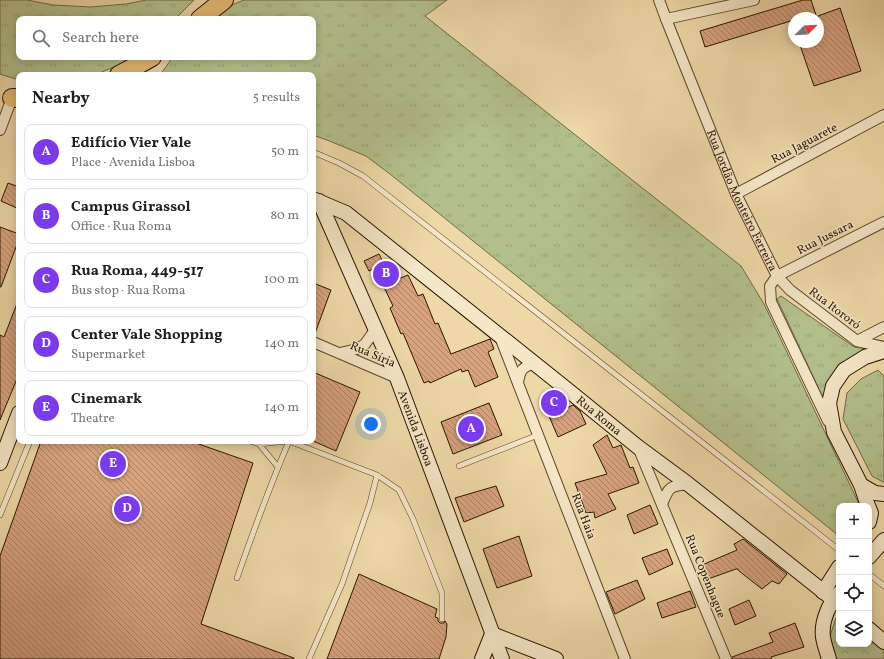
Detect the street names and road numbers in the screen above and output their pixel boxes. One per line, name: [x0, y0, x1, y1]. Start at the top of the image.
street label: Rua Jaguarete: [769, 120, 841, 168]
street label: Rua Jordão Monteiro Ferreira: [702, 127, 780, 274]
street label: Rua Jussara: [795, 217, 856, 259]
street label: Rua Itororó: [805, 284, 864, 334]
street label: Rua Síria: [347, 338, 398, 372]
street label: Avenida Lisboa: [393, 388, 436, 469]
street label: Rua Roma: [572, 393, 625, 440]
street label: Rua Haia: [567, 491, 599, 542]
street label: Rua Copenhague: [681, 532, 729, 621]

